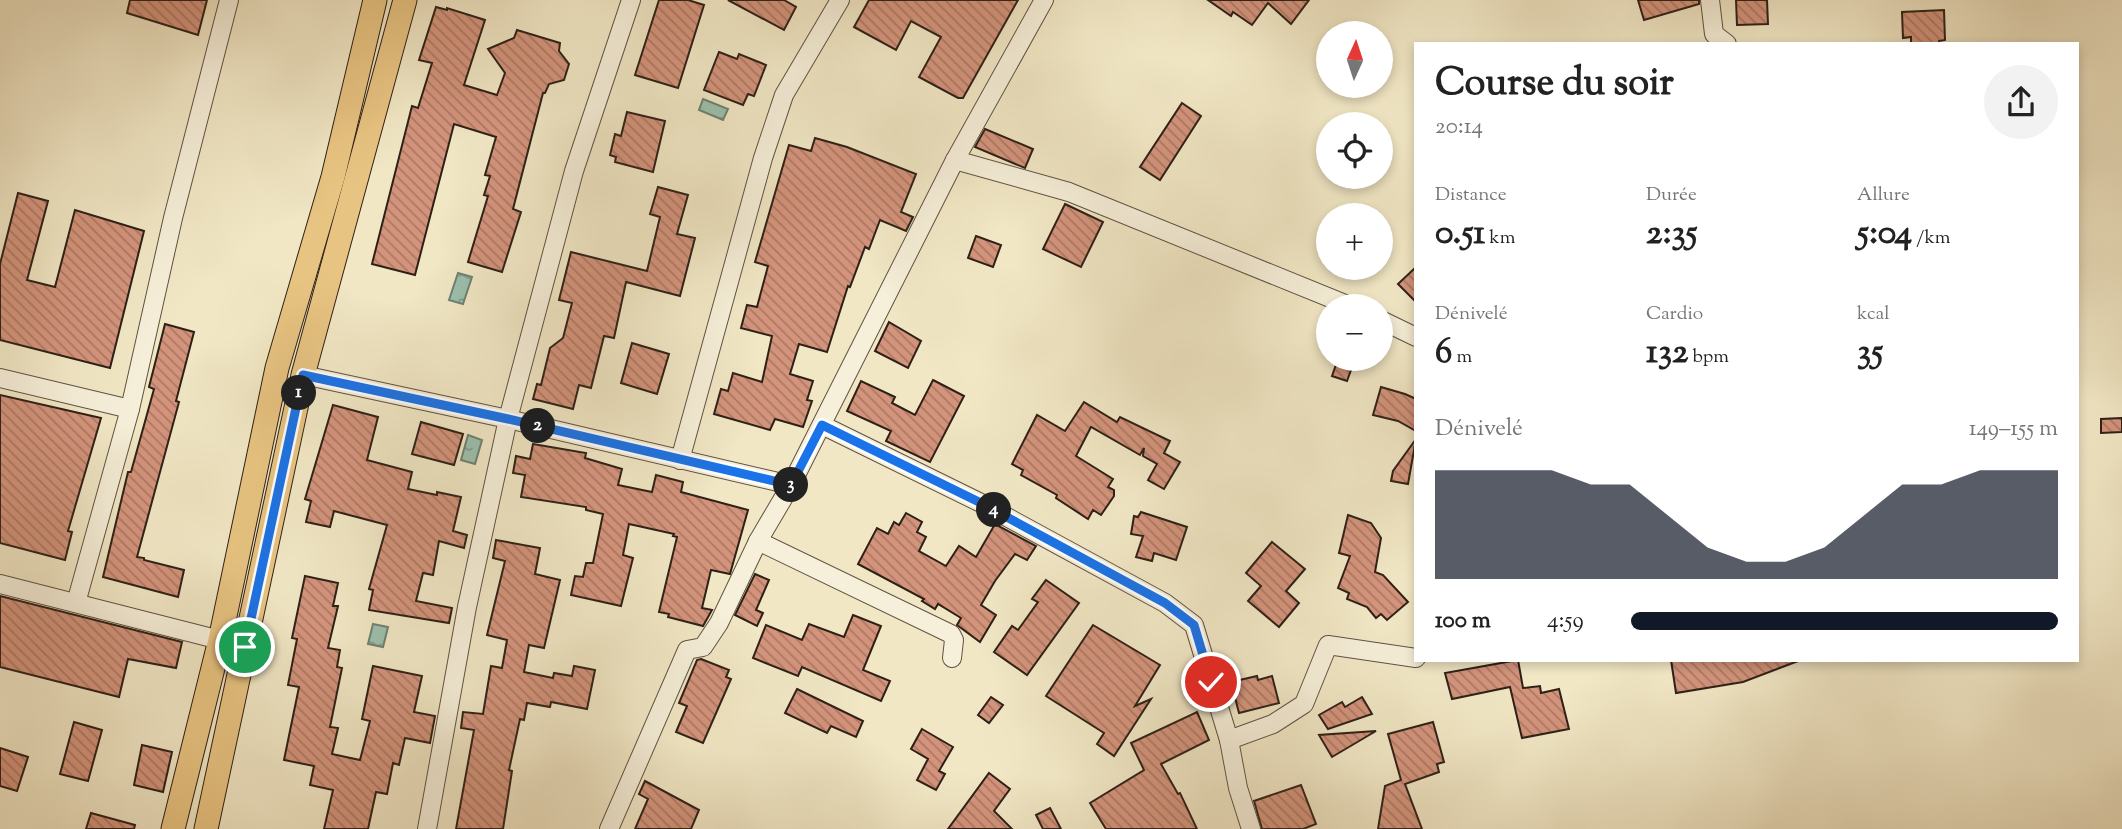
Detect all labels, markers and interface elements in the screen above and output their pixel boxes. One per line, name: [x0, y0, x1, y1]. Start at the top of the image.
north arrow: [1316, 21, 1393, 98]
map controls: [1316, 21, 1393, 371]
text: Course du soir: [1435, 58, 1674, 112]
button: share: [1984, 65, 2058, 139]
text: 20:14: [1435, 111, 1483, 144]
button: locate: [1316, 112, 1393, 189]
text: Distance: [1435, 182, 1507, 209]
text: Durée: [1646, 182, 1697, 209]
text: Allure: [1857, 182, 1910, 209]
button: +: [1316, 203, 1393, 280]
text: 0.51: [1435, 209, 1485, 260]
text: 2:35: [1646, 209, 1698, 260]
text: 5:04: [1857, 209, 1912, 260]
text: km: [1485, 225, 1515, 252]
text: /km: [1912, 225, 1951, 252]
button: −: [1316, 294, 1393, 371]
text: Dénivelé: [1435, 301, 1508, 328]
text: Cardio: [1646, 301, 1703, 328]
text: kcal: [1857, 301, 1890, 328]
text: 6: [1435, 328, 1452, 379]
text: 132: [1646, 328, 1688, 379]
text: 35: [1857, 328, 1883, 379]
text: m: [1452, 344, 1472, 371]
text: bpm: [1688, 344, 1729, 371]
pin: 1: [282, 376, 316, 410]
text: 1: [295, 379, 302, 406]
pin: 2: [520, 408, 556, 444]
text: 2: [533, 412, 542, 439]
text: Dénivelé: [1435, 413, 1523, 446]
text: 149–155 m: [1969, 413, 2058, 446]
pin: 3: [774, 468, 808, 503]
text: 3: [787, 471, 794, 498]
pin: 4: [976, 492, 1012, 528]
text: 4: [989, 496, 998, 523]
text: 100 m: [1435, 605, 1491, 638]
text: 4:59: [1547, 605, 1584, 638]
pin: [215, 617, 275, 677]
icon: arrive: [226, 628, 264, 666]
pin: [1181, 652, 1241, 712]
icon: check: [1192, 663, 1230, 701]

